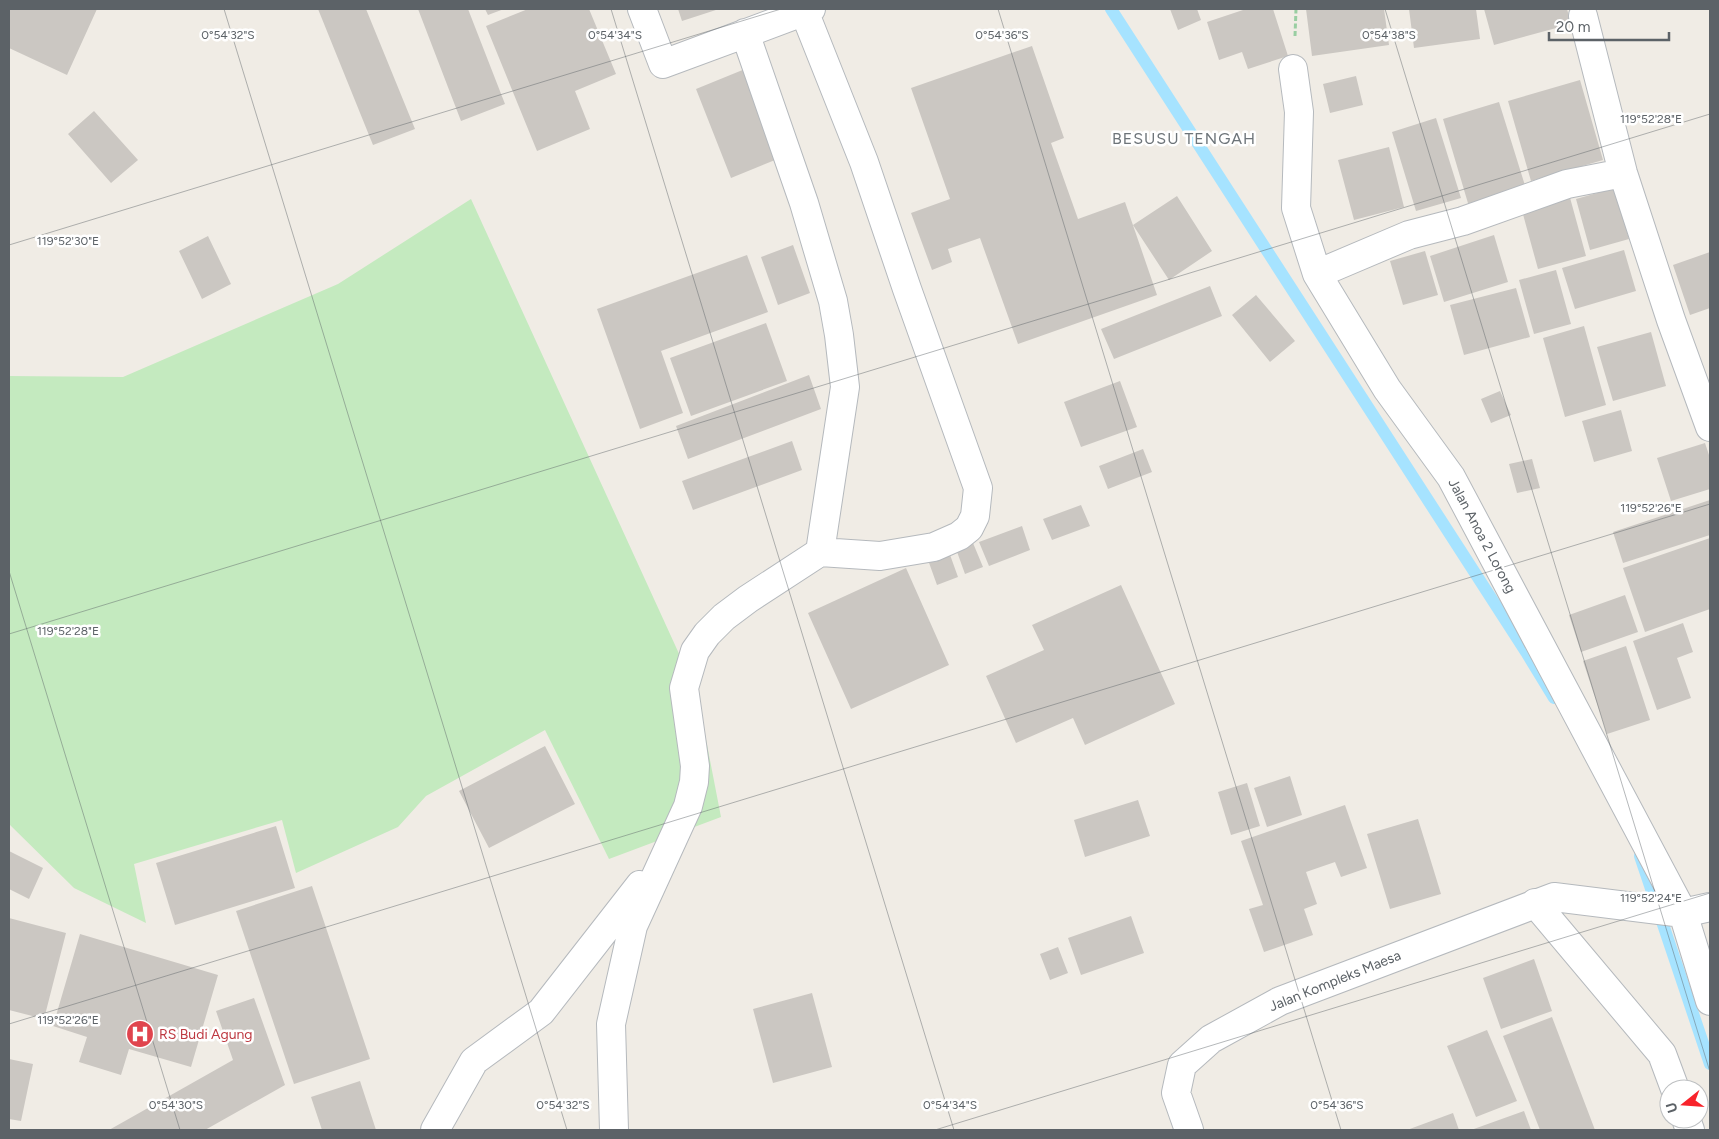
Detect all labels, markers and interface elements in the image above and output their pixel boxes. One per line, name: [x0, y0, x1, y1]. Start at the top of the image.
scale bar: [1549, 10, 1669, 42]
text: 20 m: [1556, 18, 1590, 36]
text: 0°54'32"S: [201, 28, 255, 42]
text: 0°54'34"S: [588, 28, 642, 42]
text: 0°54'36"S: [975, 28, 1029, 42]
text: 0°54'38"S: [1362, 28, 1416, 42]
text: 119°52'28"E: [1620, 112, 1682, 126]
district label: BESUSU TENGAH: [1112, 129, 1256, 148]
text: 119°52'30"E: [37, 234, 99, 248]
street label: Jalan Anoa 2 Lorong: [1445, 476, 1519, 596]
text: 119°52'26"E: [1620, 501, 1682, 515]
text: 119°52'28"E: [37, 624, 99, 638]
text: 119°52'24"E: [1620, 891, 1682, 905]
street label: Jalan Kompleks Maesa: [1267, 947, 1403, 1015]
text: 119°52'26"E: [37, 1013, 99, 1027]
hospital icon: RS Budi Agung: [125, 1019, 155, 1049]
place label: RS Budi Agung: [159, 1026, 253, 1043]
north arrow: [1659, 1079, 1709, 1129]
text: 0°54'30"S: [149, 1098, 203, 1112]
text: 0°54'32"S: [536, 1098, 590, 1112]
text: 0°54'34"S: [923, 1098, 977, 1112]
text: 0°54'36"S: [1310, 1098, 1364, 1112]
text: U: [1662, 1100, 1682, 1115]

